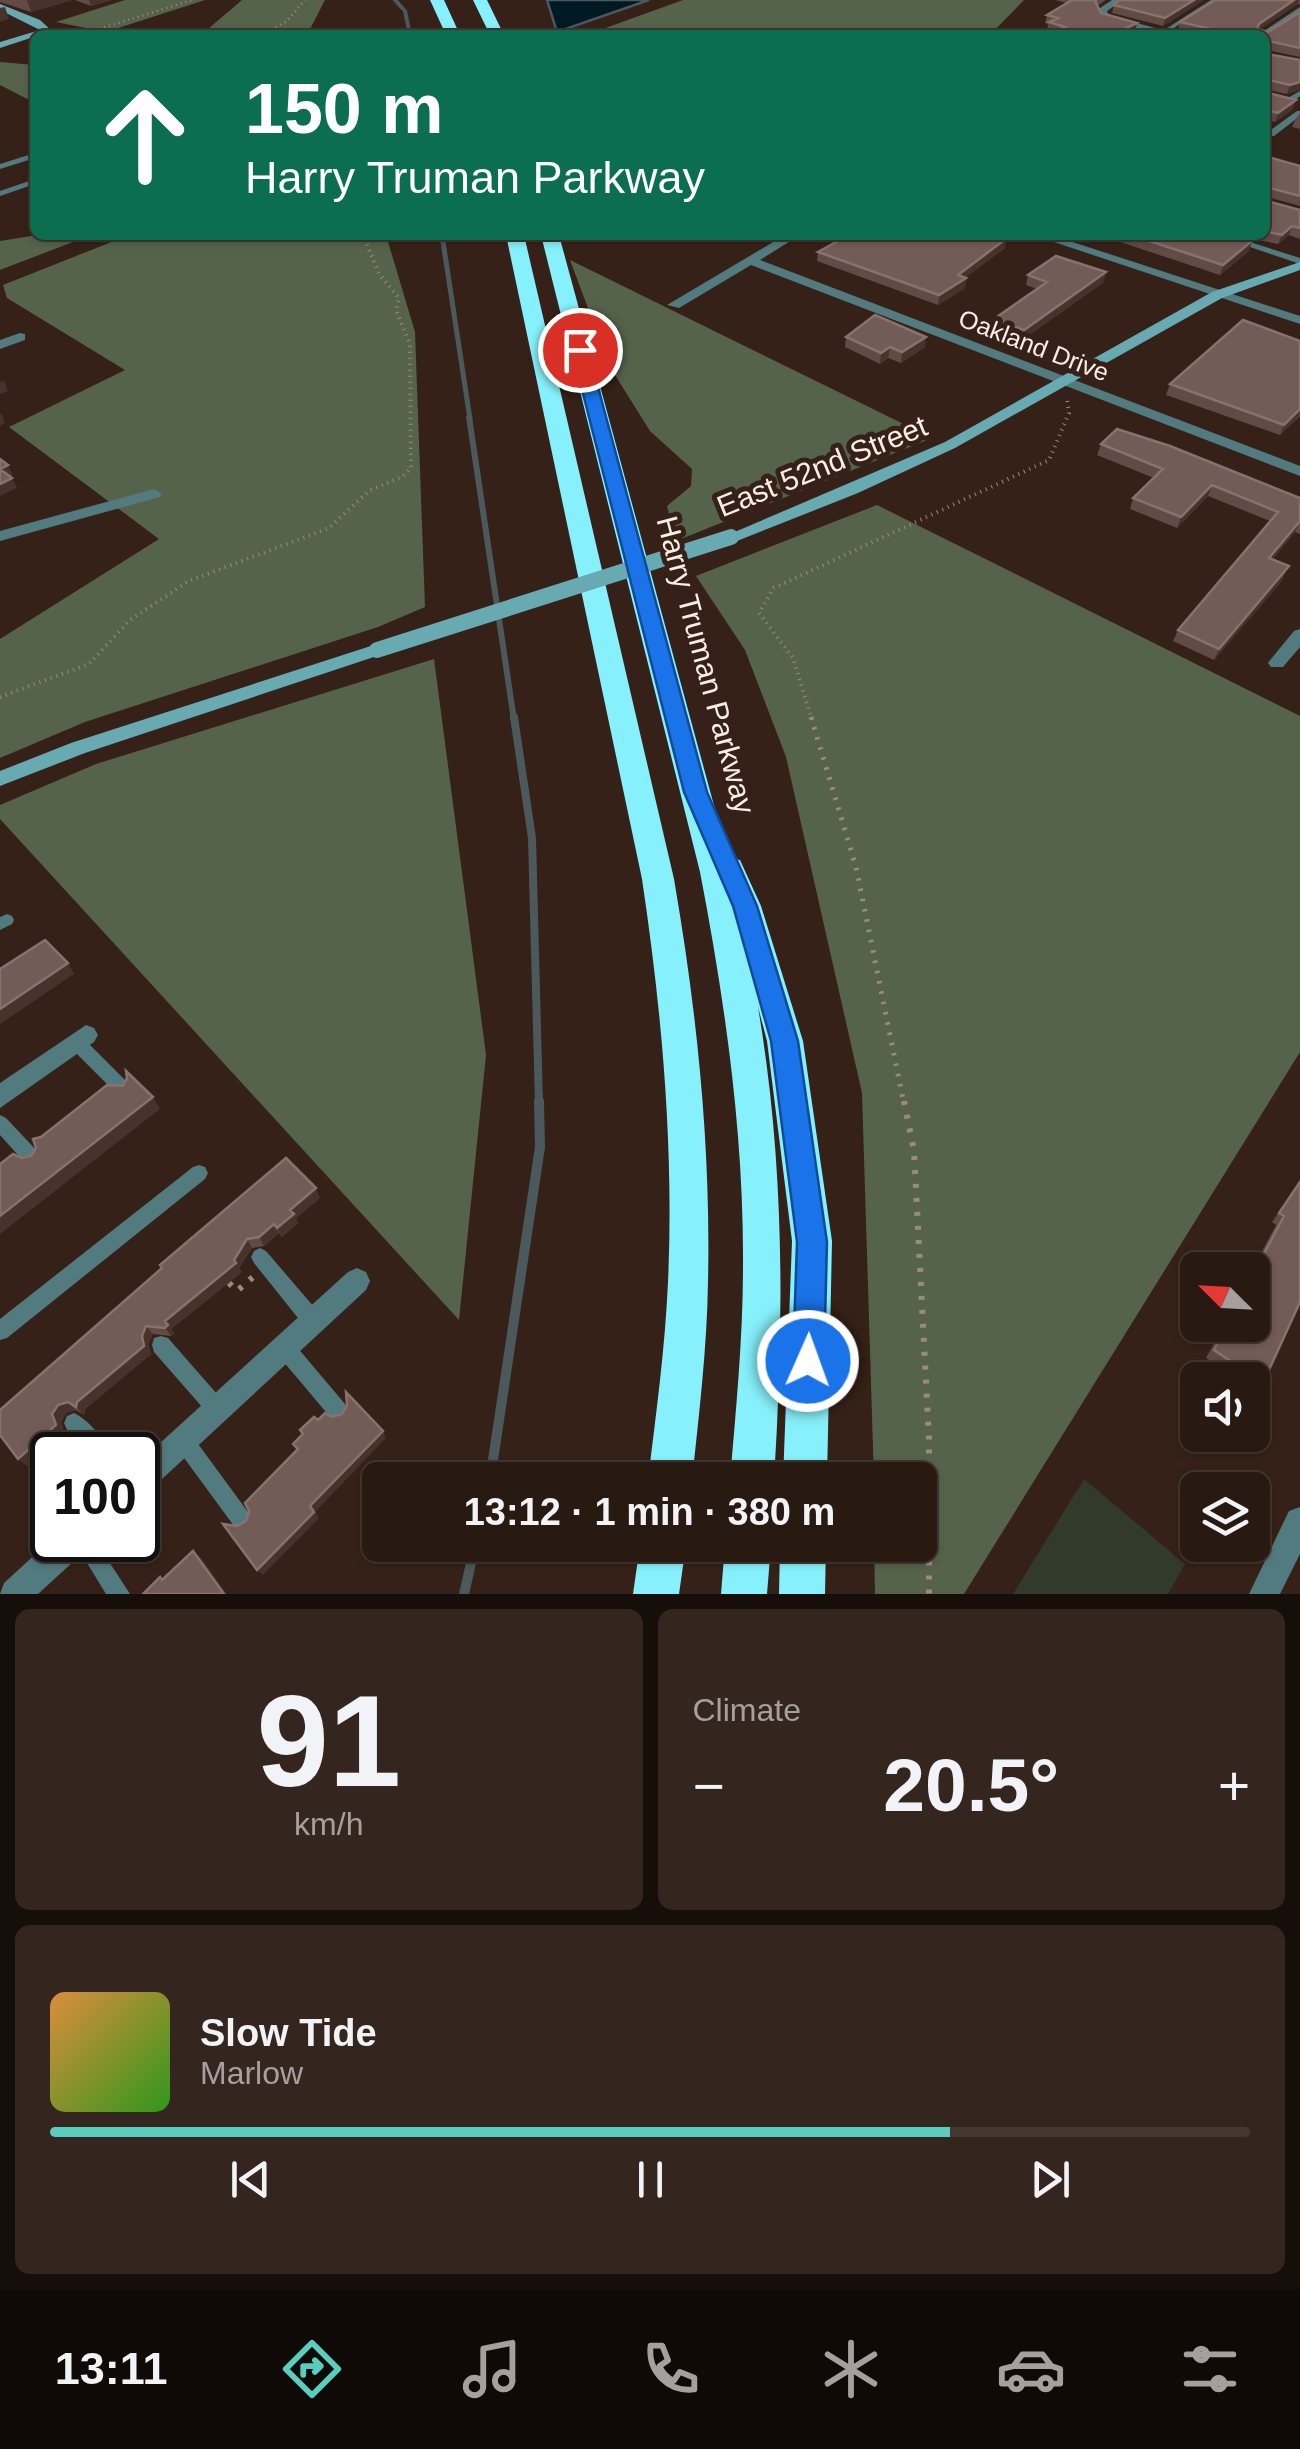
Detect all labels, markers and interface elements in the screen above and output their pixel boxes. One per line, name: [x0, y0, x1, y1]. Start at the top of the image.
icon: ahead: [80, 70, 210, 200]
text: 150 m: [245, 70, 443, 148]
text: Harry Truman Parkway: [245, 152, 705, 203]
street label: Oakland Drive: [955, 304, 1113, 386]
pin: [538, 308, 623, 393]
icon: arrive: [553, 323, 608, 378]
street label: East 52nd Street: [712, 409, 932, 523]
street label: Harry Truman Parkway: [650, 513, 762, 817]
north arrow: [1180, 1252, 1270, 1342]
map controls: [1180, 1252, 1270, 1562]
position arrow: [756, 1309, 860, 1413]
button: sound: [1180, 1362, 1270, 1452]
speed limit sign: 100: [30, 1432, 160, 1562]
button: layers: [1180, 1472, 1270, 1562]
text: 13:12 · 1 min · 380 m: [464, 1491, 835, 1533]
text: 91: [256, 1668, 401, 1814]
text: Climate: [693, 1692, 801, 1728]
text: 20.5°: [883, 1743, 1059, 1827]
text: −: [693, 1755, 725, 1817]
text: +: [1218, 1755, 1250, 1817]
text: km/h: [294, 1806, 363, 1842]
text: Slow Tide: [200, 2012, 377, 2054]
text: Marlow: [200, 2055, 303, 2091]
icon: previous: [223, 2152, 278, 2207]
icon: pause: [623, 2152, 678, 2207]
icon: next: [1023, 2152, 1078, 2207]
icon: directions: [277, 2334, 347, 2404]
icon: music: [457, 2334, 527, 2404]
icon: phone: [636, 2334, 706, 2404]
icon: climate: [816, 2334, 886, 2404]
icon: car: [996, 2334, 1066, 2404]
icon: filters: [1175, 2334, 1245, 2404]
text: 13:11: [55, 2343, 167, 2394]

